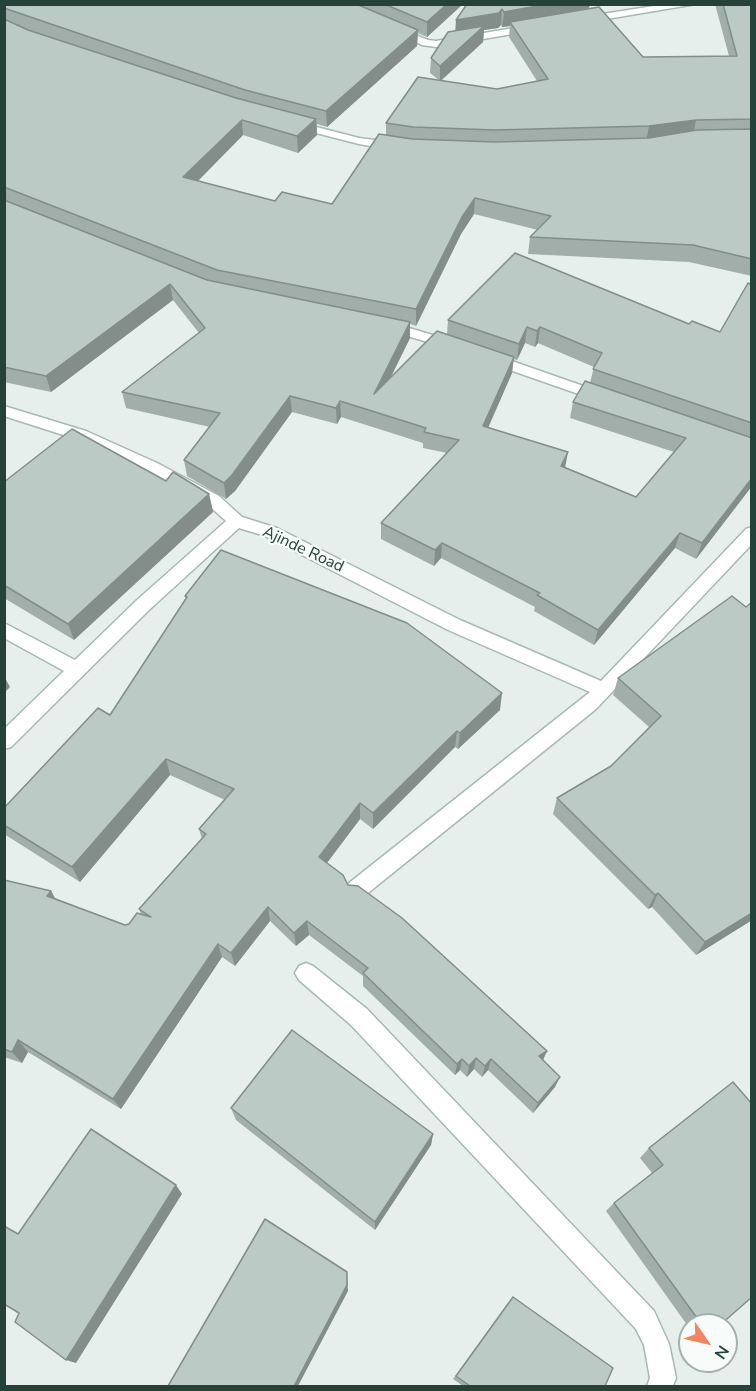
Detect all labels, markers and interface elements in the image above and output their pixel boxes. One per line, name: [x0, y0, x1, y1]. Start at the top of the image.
street label: Ajinde Road: [259, 523, 347, 577]
north arrow: [678, 1313, 738, 1373]
text: N: [709, 1341, 734, 1363]

